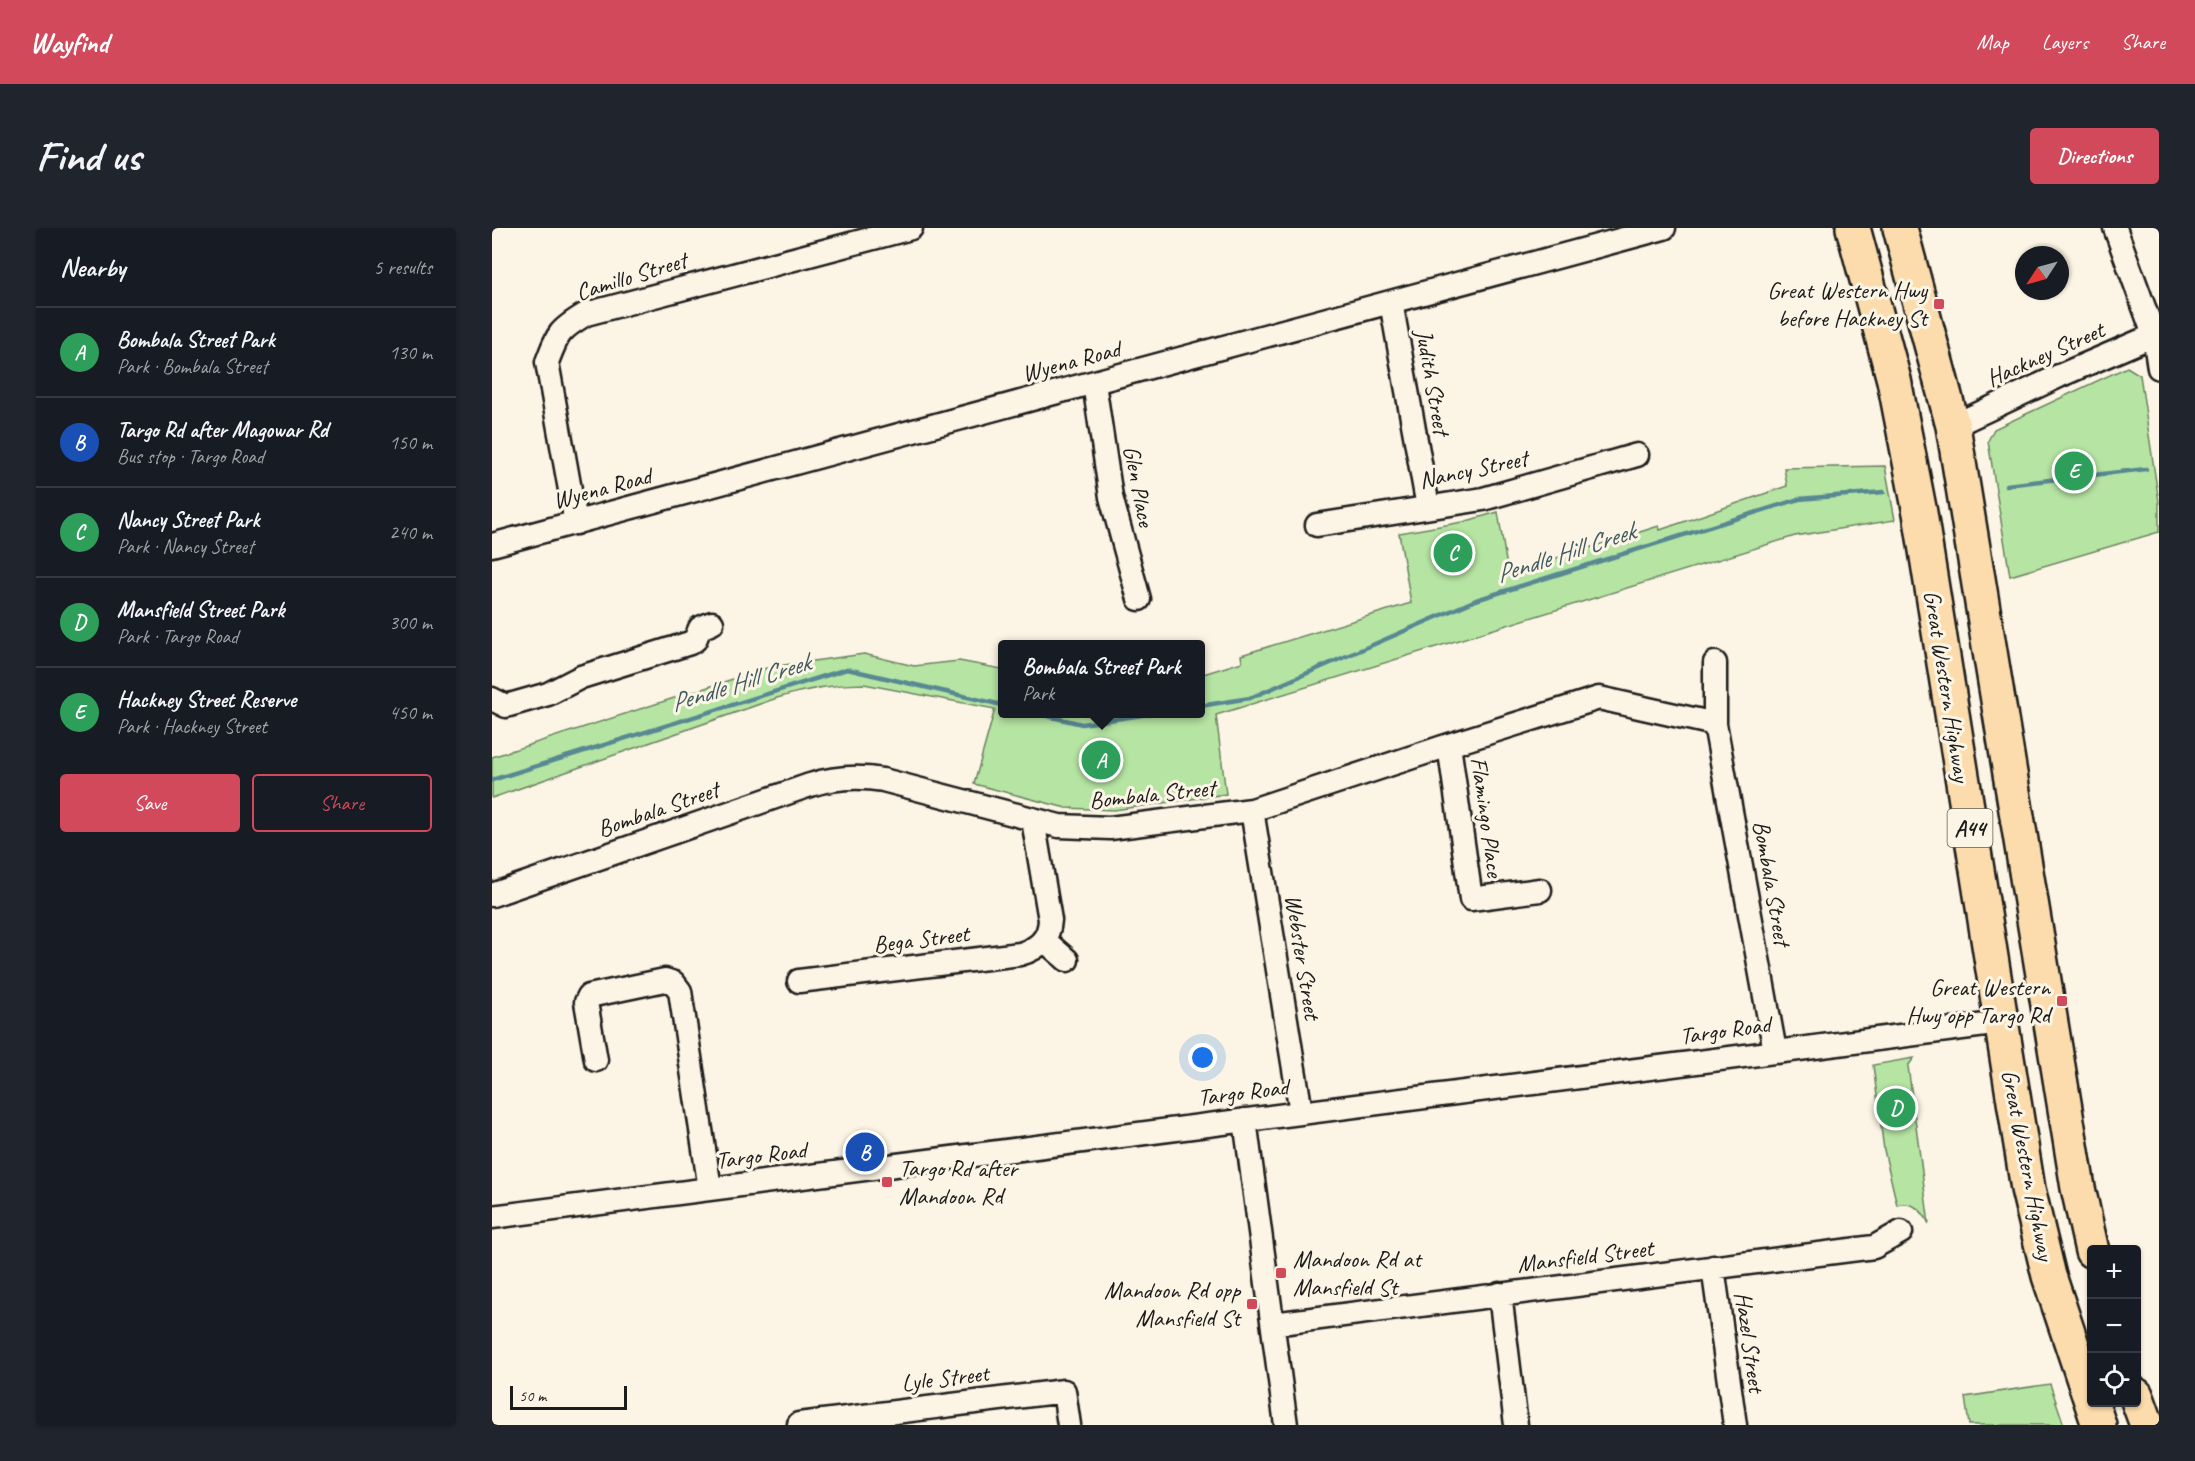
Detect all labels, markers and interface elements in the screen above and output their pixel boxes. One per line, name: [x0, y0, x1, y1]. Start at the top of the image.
text: Wayfind: [30, 25, 109, 60]
text: Map: [1976, 29, 2009, 55]
text: Layers: [2042, 29, 2088, 55]
text: Share: [2121, 29, 2165, 55]
button: Directions: [2030, 128, 2159, 184]
text: Find us: [36, 130, 141, 183]
street label: Camillo Street: [572, 244, 693, 307]
north arrow: [2015, 246, 2069, 300]
text: Nearby: [60, 251, 125, 284]
text: 5 results: [373, 255, 432, 280]
place label: Great Western Hwy before Hackney St: [1767, 275, 1929, 333]
marker: Great Western Hwy before Hackney St: [1932, 297, 1946, 311]
street label: Hackney Street: [1981, 314, 2110, 393]
text: Bombala Street Park: [117, 326, 275, 354]
street label: Judith Street: [1409, 326, 1458, 440]
street label: Wyena Road: [1019, 333, 1127, 389]
text: A: [74, 340, 85, 365]
text: 130 m: [389, 340, 432, 365]
text: Park · Bombala Street: [117, 354, 268, 379]
text: Targo Rd after Magowar Rd: [117, 416, 328, 444]
text: B: [74, 430, 85, 455]
text: 150 m: [389, 430, 432, 455]
street label: Nancy Street: [1416, 442, 1533, 495]
street label: Glen Place: [1116, 443, 1162, 531]
text: Bus stop · Targo Road: [117, 444, 264, 469]
pin: E: [2054, 448, 2094, 494]
street label: Wyena Road: [550, 460, 658, 516]
text: Nancy Street Park: [117, 506, 259, 534]
water label: Pendle Hill Creek: [1492, 513, 1643, 590]
text: C: [75, 520, 84, 545]
text: 240 m: [389, 520, 432, 545]
pin: C: [1434, 530, 1472, 576]
text: Park · Nancy Street: [117, 534, 254, 559]
street label: Great Western Highway: [1917, 588, 1977, 786]
text: Mansfield Street Park: [117, 596, 284, 624]
text: D: [74, 610, 85, 635]
text: 300 m: [389, 610, 432, 635]
text: Park · Targo Road: [117, 624, 238, 649]
popup: [998, 640, 1205, 718]
water label: Pendle Hill Creek: [667, 644, 818, 719]
text: Bombala Street Park: [1023, 653, 1180, 681]
text: Park: [1023, 681, 1054, 706]
text: Hackney Street Reserve: [117, 686, 296, 714]
text: E: [74, 700, 85, 725]
text: 450 m: [389, 700, 432, 725]
text: Park · Hackney Street: [117, 714, 267, 739]
pin: A: [1082, 738, 1120, 782]
street label: Flamingo Place: [1464, 755, 1511, 881]
street label: Bombala Street: [1088, 772, 1219, 816]
street label: Bombala Street: [593, 773, 726, 844]
button: Save: [60, 774, 240, 832]
button: Share: [252, 774, 432, 832]
road number: A44: [1948, 809, 1992, 847]
street label: Bombala Street: [1746, 818, 1798, 951]
street label: Webster Street: [1278, 892, 1328, 1024]
street label: Bega Street: [872, 918, 973, 960]
place label: Great Western Hwy opp Targo Rd: [1906, 972, 2054, 1030]
marker: Great Western Hwy opp Targo Rd: [2055, 994, 2069, 1008]
street label: Targo Road: [1678, 1008, 1776, 1051]
your location: [1188, 1043, 1217, 1072]
street label: Great Western Highway: [1995, 1067, 2062, 1265]
street label: Targo Road: [1196, 1071, 1294, 1112]
pin: D: [1876, 1086, 1916, 1130]
pin: B: [846, 1130, 884, 1174]
street label: Targo Road: [714, 1134, 812, 1175]
place label: Targo Rd after Mandoon Rd: [899, 1153, 1020, 1211]
marker: Targo Rd after Mandoon Rd: [880, 1175, 894, 1189]
street label: Mansfield Street: [1515, 1233, 1657, 1279]
place label: Mandoon Rd at Mansfield St: [1293, 1244, 1423, 1302]
map controls: [2087, 1245, 2141, 1407]
button: +: [2087, 1245, 2141, 1299]
marker: Mandoon Rd at Mansfield St: [1274, 1266, 1288, 1280]
place label: Mandoon Rd opp Mansfield St: [1104, 1275, 1242, 1333]
street label: Hazel Street: [1728, 1290, 1772, 1396]
marker: Mandoon Rd opp Mansfield St: [1245, 1297, 1259, 1311]
button: −: [2087, 1299, 2141, 1353]
button: locate: [2087, 1353, 2141, 1407]
street label: Lyle Street: [900, 1358, 992, 1398]
scale bar: [510, 1383, 627, 1410]
text: 50 m: [519, 1386, 546, 1406]

